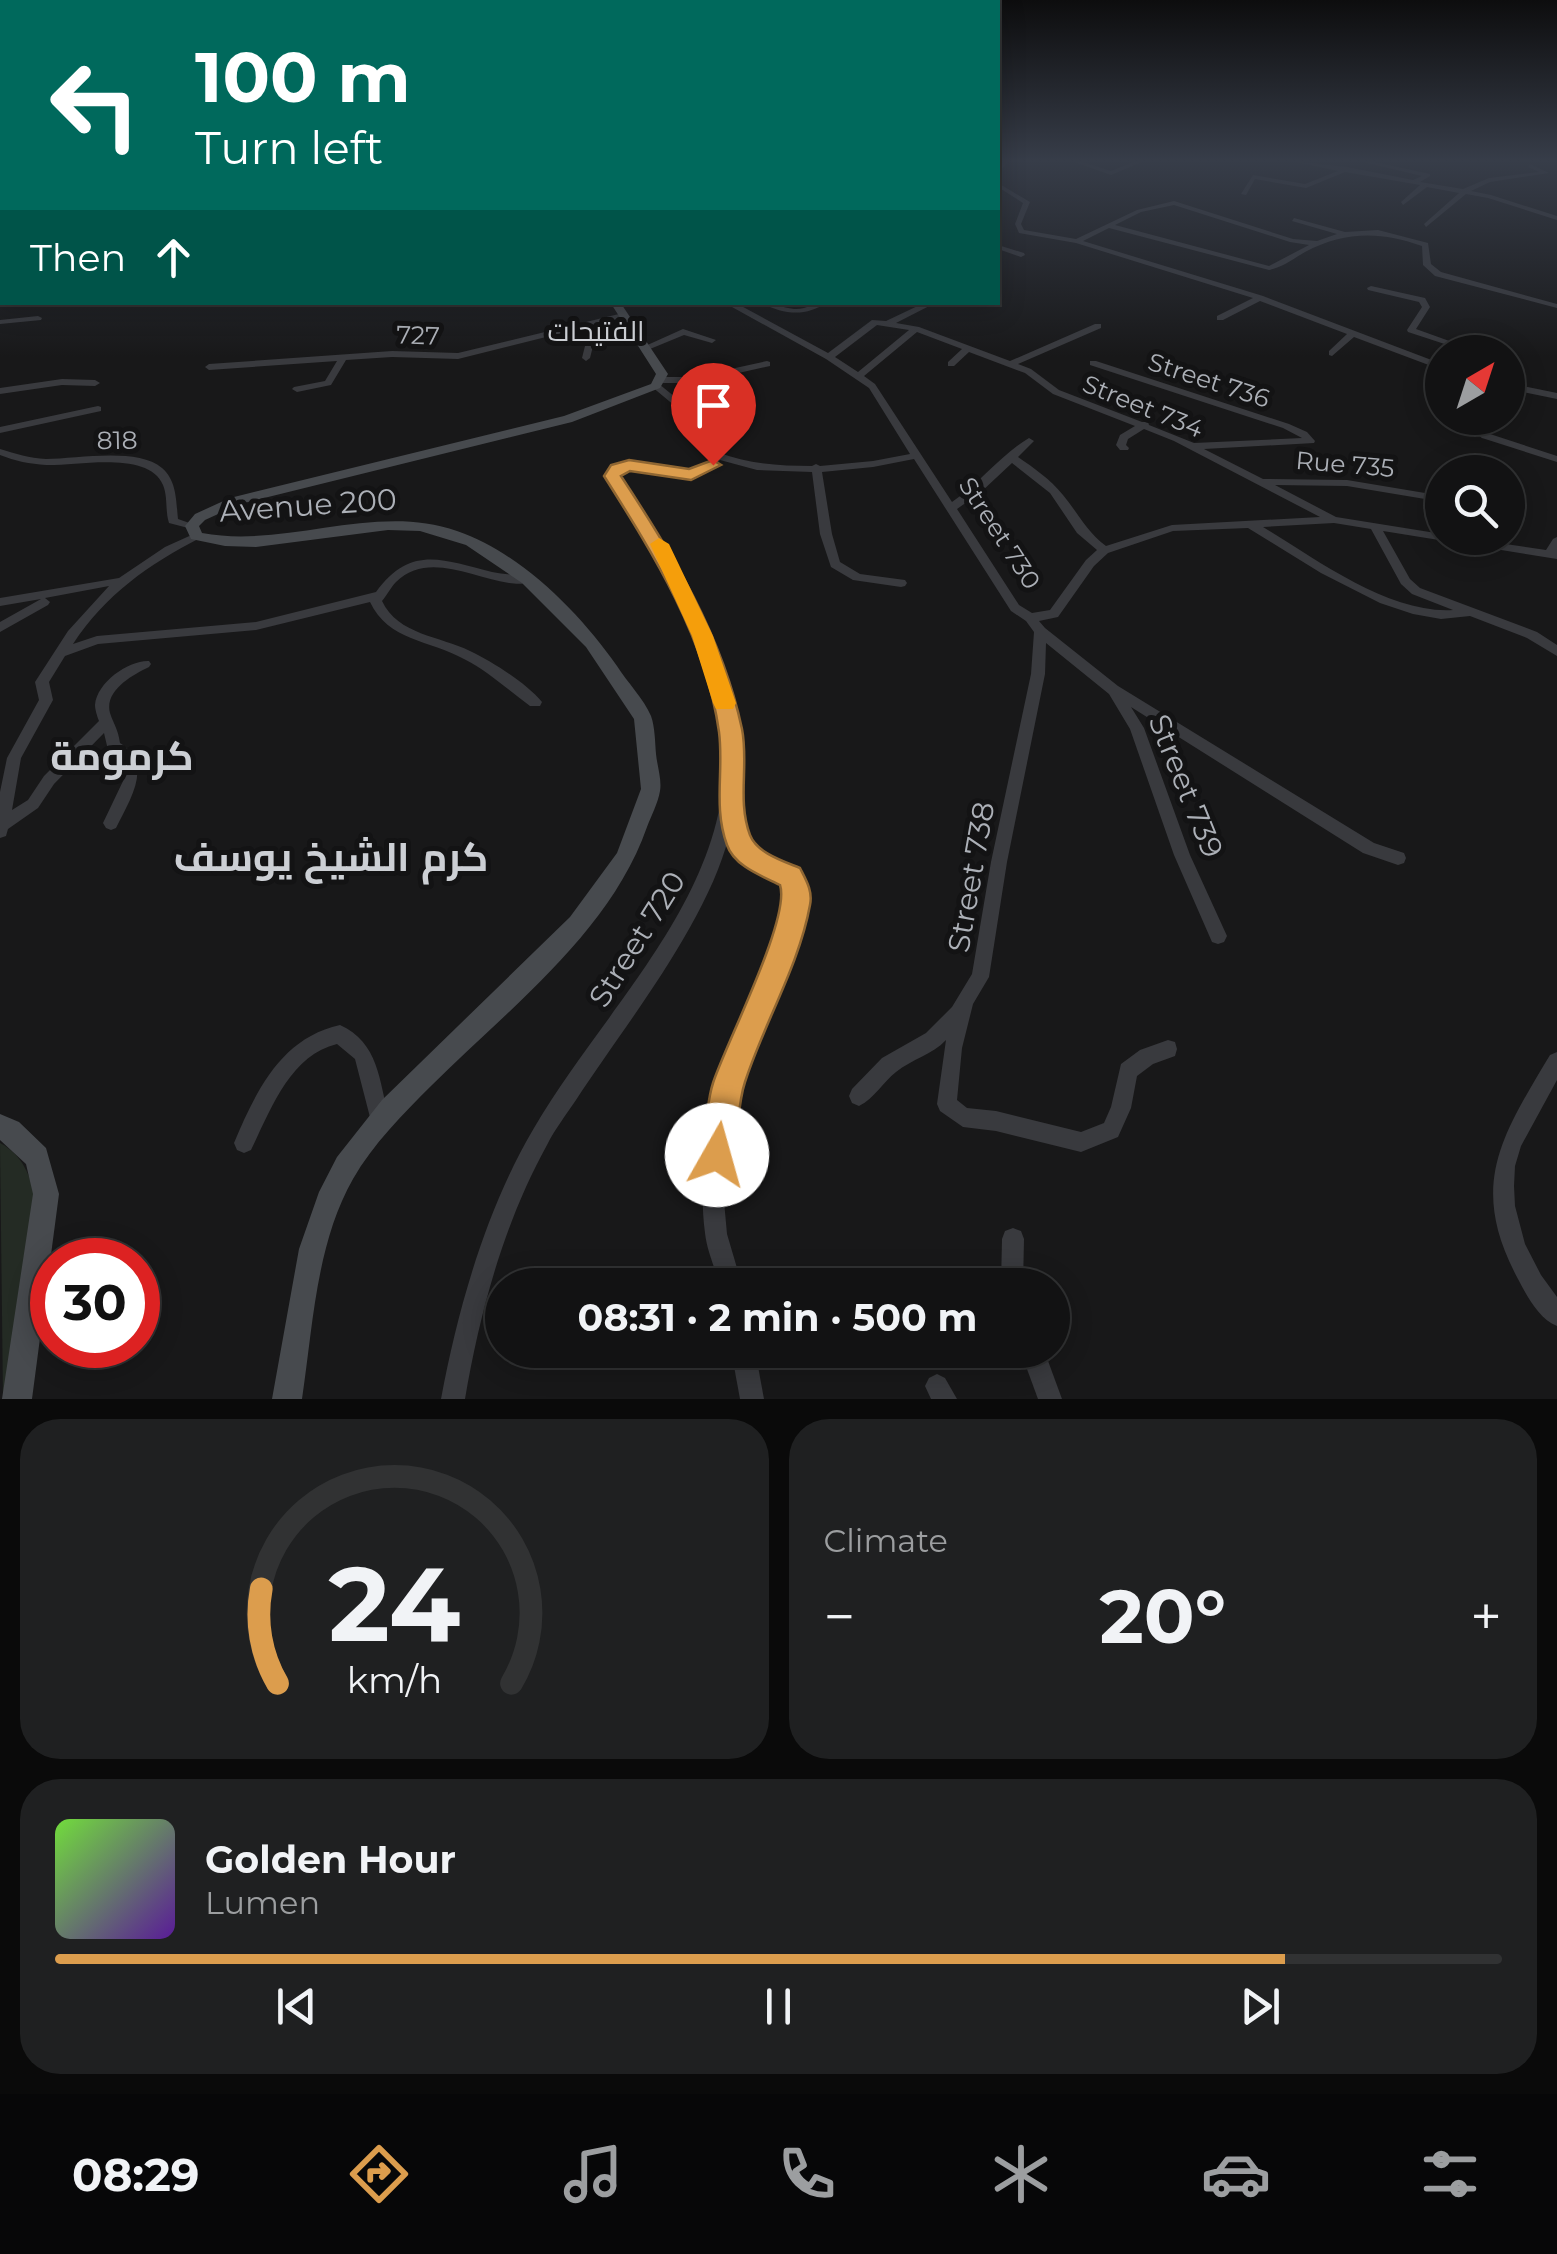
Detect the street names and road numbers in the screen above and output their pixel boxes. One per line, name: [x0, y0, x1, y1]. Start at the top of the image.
street label: 727: [396, 319, 440, 351]
street label: Street 736: [1144, 346, 1274, 414]
street label: Street 734: [1078, 368, 1208, 444]
street label: 818: [96, 425, 138, 455]
street label: Rue 735: [1294, 445, 1396, 483]
street label: Street 730: [953, 471, 1047, 595]
street label: Avenue 200: [218, 480, 398, 530]
street label: Street 739: [1141, 709, 1231, 863]
street label: Street 738: [940, 799, 1002, 955]
street label: Street 720: [581, 864, 693, 1014]

